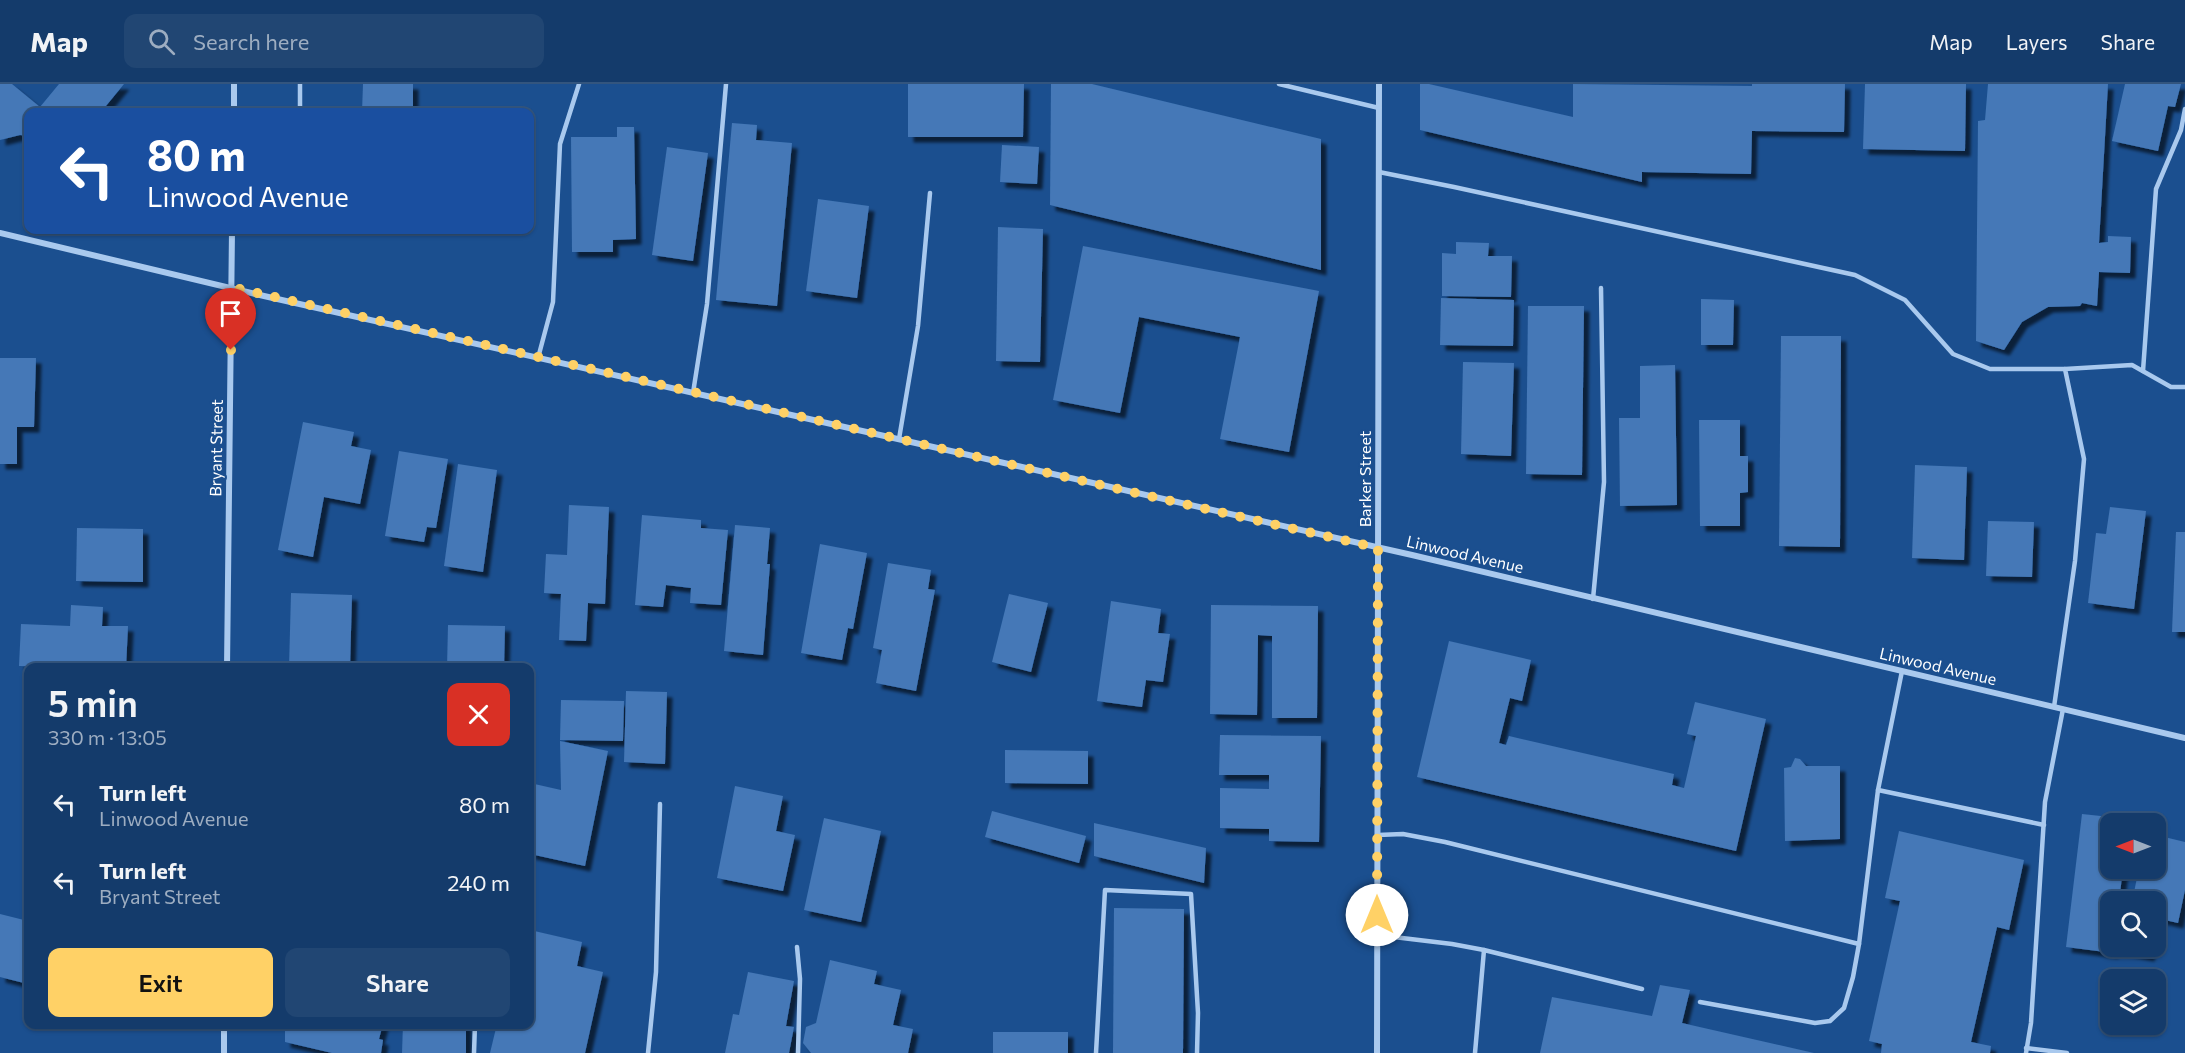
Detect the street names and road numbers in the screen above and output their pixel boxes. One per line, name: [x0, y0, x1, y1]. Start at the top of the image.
street label: Bryant Street: [205, 399, 226, 497]
street label: Barker Street: [1355, 430, 1374, 527]
street label: Linwood Avenue: [1405, 531, 1525, 576]
street label: Linwood Avenue: [1878, 643, 1998, 688]

